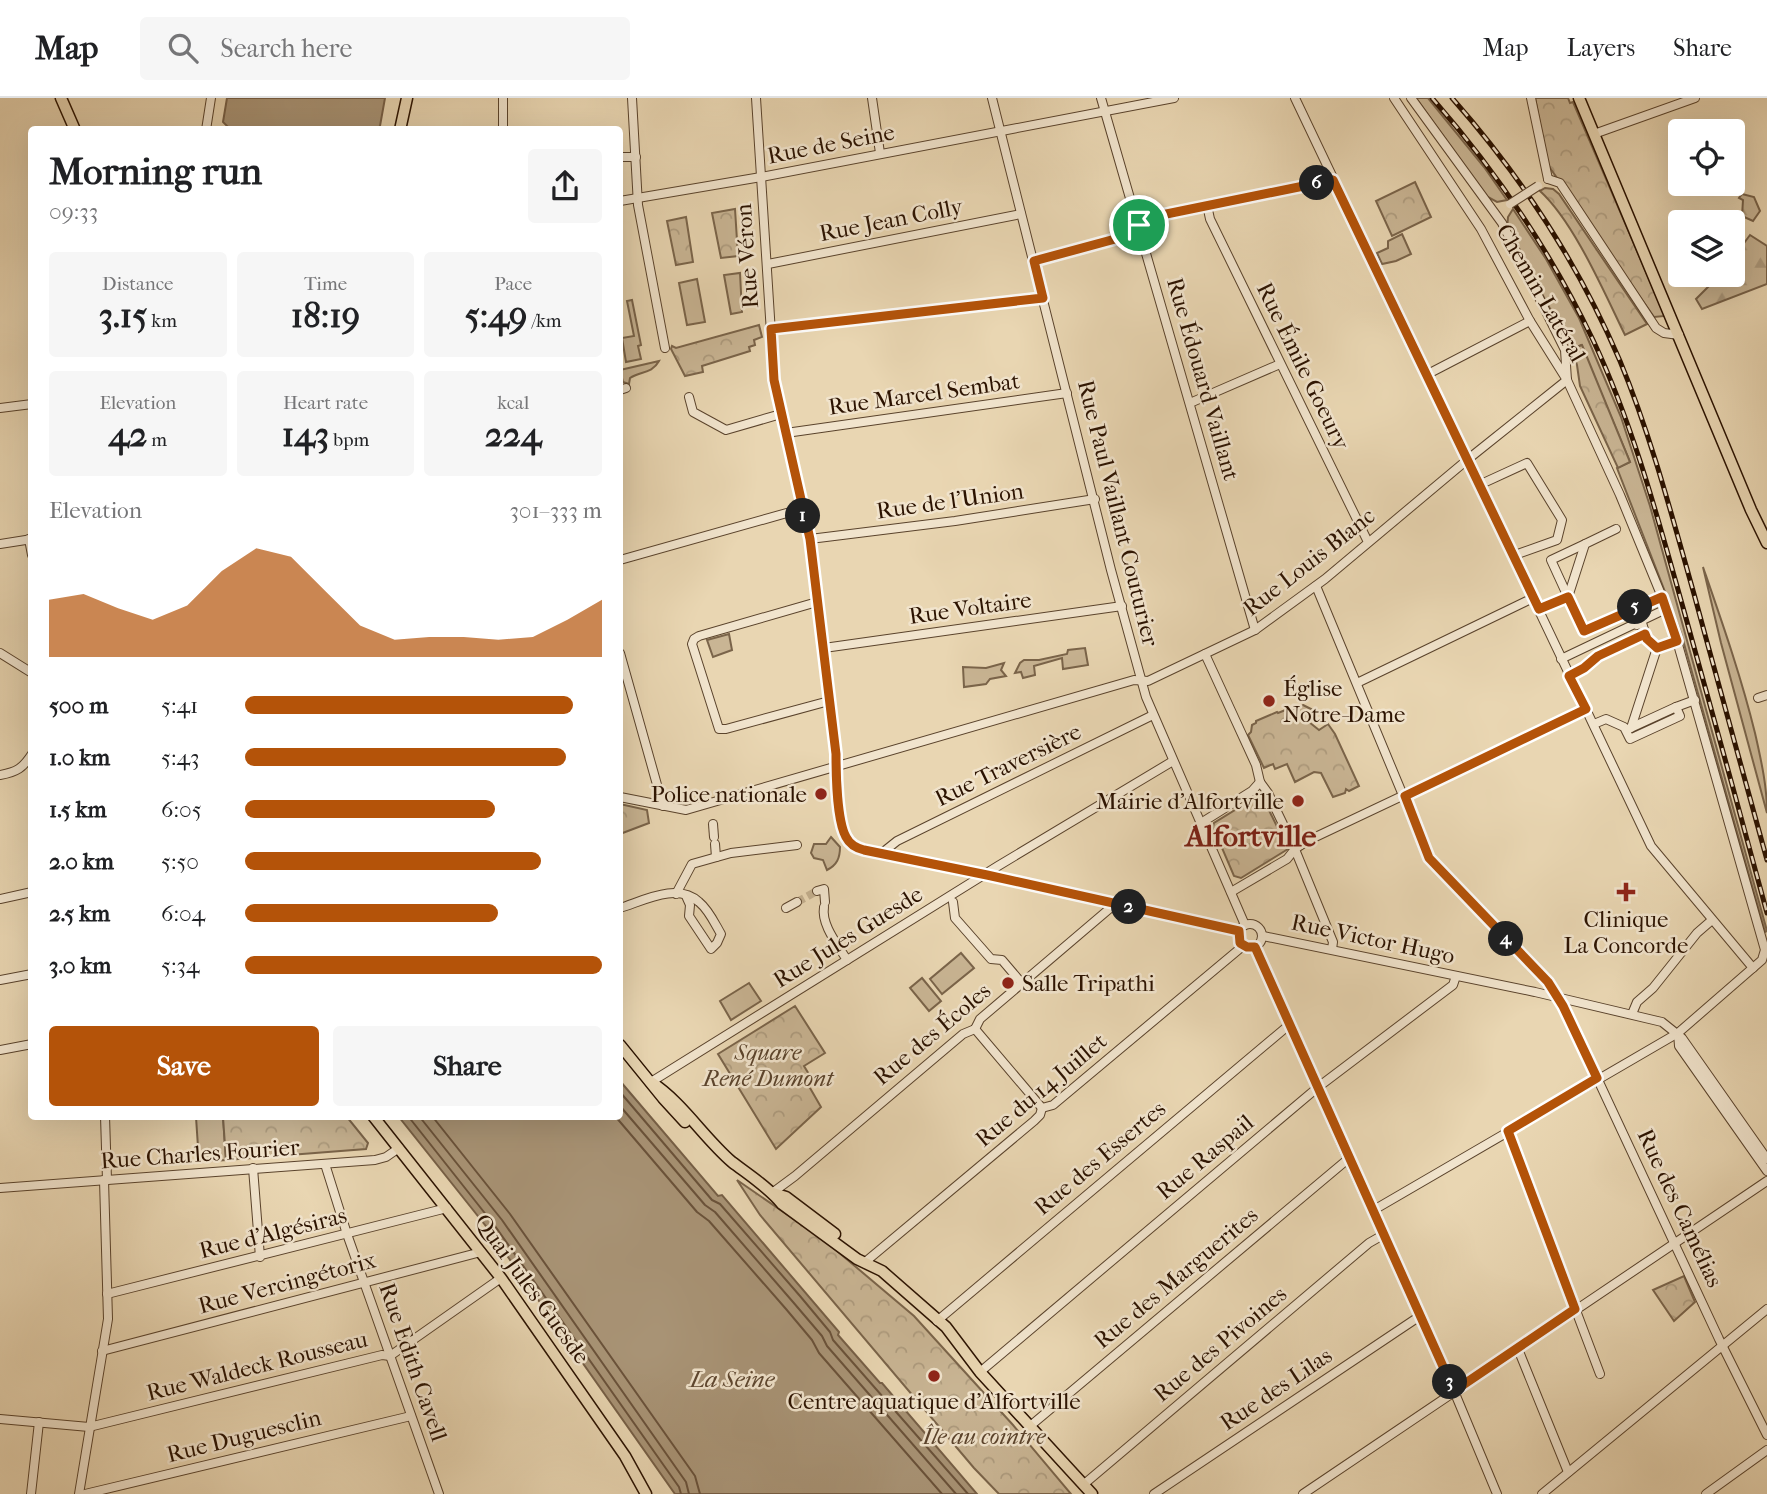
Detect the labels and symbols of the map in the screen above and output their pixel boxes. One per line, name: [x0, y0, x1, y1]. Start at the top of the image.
street label: Rue de Seine: [765, 118, 897, 170]
pin: 6: [1300, 166, 1334, 200]
street label: Rue Jean Colly: [817, 193, 966, 247]
pin: [1109, 195, 1169, 255]
street label: Rue Véron: [730, 202, 764, 309]
street label: Chemin Latéral: [1491, 219, 1592, 367]
street label: Rue Édouard Vaillant: [1161, 274, 1245, 484]
street label: Rue Émile Goeury: [1251, 278, 1355, 455]
street label: Rue Marcel Sembat: [827, 367, 1021, 421]
street label: Rue Paul Vaillant Couturier: [1072, 377, 1164, 649]
street label: Rue de l'Union: [875, 477, 1026, 525]
pin: 1: [786, 498, 820, 534]
street label: Rue Louis Blanc: [1238, 502, 1380, 622]
street label: Rue Voltaire: [907, 586, 1033, 630]
pin: 5: [1618, 589, 1652, 624]
place label: Église Notre-Dame: [1283, 675, 1405, 728]
marker: Église Notre-Dame: [1261, 693, 1277, 709]
street label: Rue Traversière: [931, 718, 1085, 812]
place label: Police nationale: [651, 781, 807, 808]
marker: Police nationale: [813, 786, 829, 802]
place label: Mairie d'Alfortville: [1096, 788, 1284, 815]
marker: Mairie d'Alfortville: [1290, 793, 1306, 809]
district label: Alfortville: [1184, 819, 1317, 854]
street label: Rue Jules Guesde: [768, 880, 928, 994]
marker: Clinique La Concorde: [1616, 882, 1636, 902]
pin: 2: [1112, 890, 1146, 924]
place label: Clinique La Concorde: [1564, 906, 1688, 959]
street label: Rue Victor Hugo: [1289, 908, 1457, 970]
pin: 4: [1488, 922, 1524, 956]
place label: Salle Tripathi: [1022, 970, 1155, 997]
marker: Salle Tripathi: [1000, 975, 1016, 991]
street label: Rue des Écoles: [868, 977, 996, 1091]
street label: Rue du 14 Juillet: [970, 1027, 1112, 1153]
park label: Square René Dumont: [701, 1039, 835, 1092]
street label: Rue des Essertes: [1029, 1095, 1171, 1221]
street label: Rue Raspail: [1151, 1108, 1259, 1205]
street label: Rue des Camélias: [1632, 1125, 1728, 1291]
street label: Rue Charles Fourier: [100, 1134, 301, 1174]
street label: Rue d'Algésiras: [196, 1202, 350, 1264]
street label: Rue des Marguerites: [1089, 1202, 1263, 1354]
street label: Quai Jules Guesde: [469, 1209, 595, 1369]
street label: Rue Vercingétorix: [195, 1246, 379, 1320]
street label: Rue Edith Cavell: [373, 1279, 453, 1445]
street label: Rue des Pivoines: [1148, 1280, 1292, 1408]
street label: Rue Waldeck Rousseau: [144, 1325, 370, 1407]
street label: Rue des Lilas: [1215, 1342, 1337, 1436]
pin: 3: [1432, 1364, 1468, 1400]
water label: La Seine: [688, 1365, 776, 1393]
marker: Centre aquatique d’Alfortville: [926, 1368, 942, 1384]
place label: Centre aquatique d’Alfortville: [787, 1388, 1081, 1415]
street label: Rue Duguesclin: [164, 1404, 325, 1468]
park label: Île au cointre: [922, 1423, 1046, 1450]

